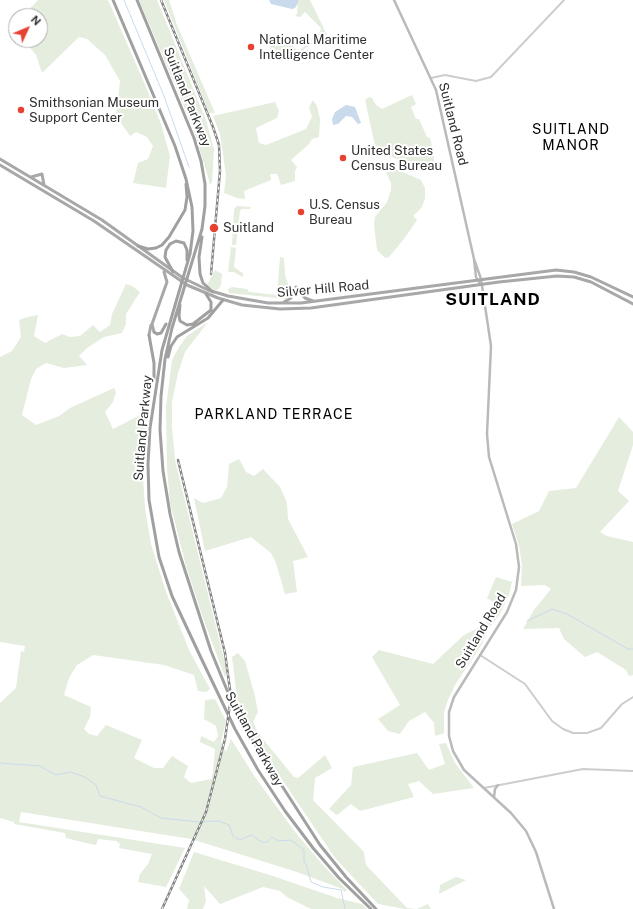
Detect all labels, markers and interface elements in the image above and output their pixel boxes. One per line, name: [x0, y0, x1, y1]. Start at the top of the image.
north arrow: [8, 8, 48, 48]
text: N: [29, 13, 43, 28]
place label: National Maritime Intelligence Center: [259, 32, 374, 63]
marker: National Maritime Intelligence Center: [246, 42, 256, 52]
street label: Suitland Parkway: [160, 45, 214, 149]
street label: Suitland Road: [435, 81, 471, 167]
place label: Smithsonian Museum Support Center: [29, 95, 159, 126]
marker: Smithsonian Museum Support Center: [16, 105, 26, 115]
district label: SUITLAND MANOR: [532, 122, 610, 154]
place label: United States Census Bureau: [351, 143, 442, 174]
marker: United States Census Bureau: [338, 153, 348, 163]
place label: U.S. Census Bureau: [309, 197, 380, 228]
marker: U.S. Census Bureau: [296, 207, 306, 217]
place label: Suitland: [223, 220, 274, 236]
marker: Suitland: [208, 222, 220, 234]
street label: Silver Hill Road: [276, 277, 370, 301]
district label: SUITLAND: [445, 290, 541, 310]
street label: Suitland Parkway: [131, 375, 155, 481]
district label: PARKLAND TERRACE: [195, 407, 353, 423]
street label: Suitland Road: [452, 591, 510, 671]
street label: Suitland Parkway: [222, 689, 286, 789]

